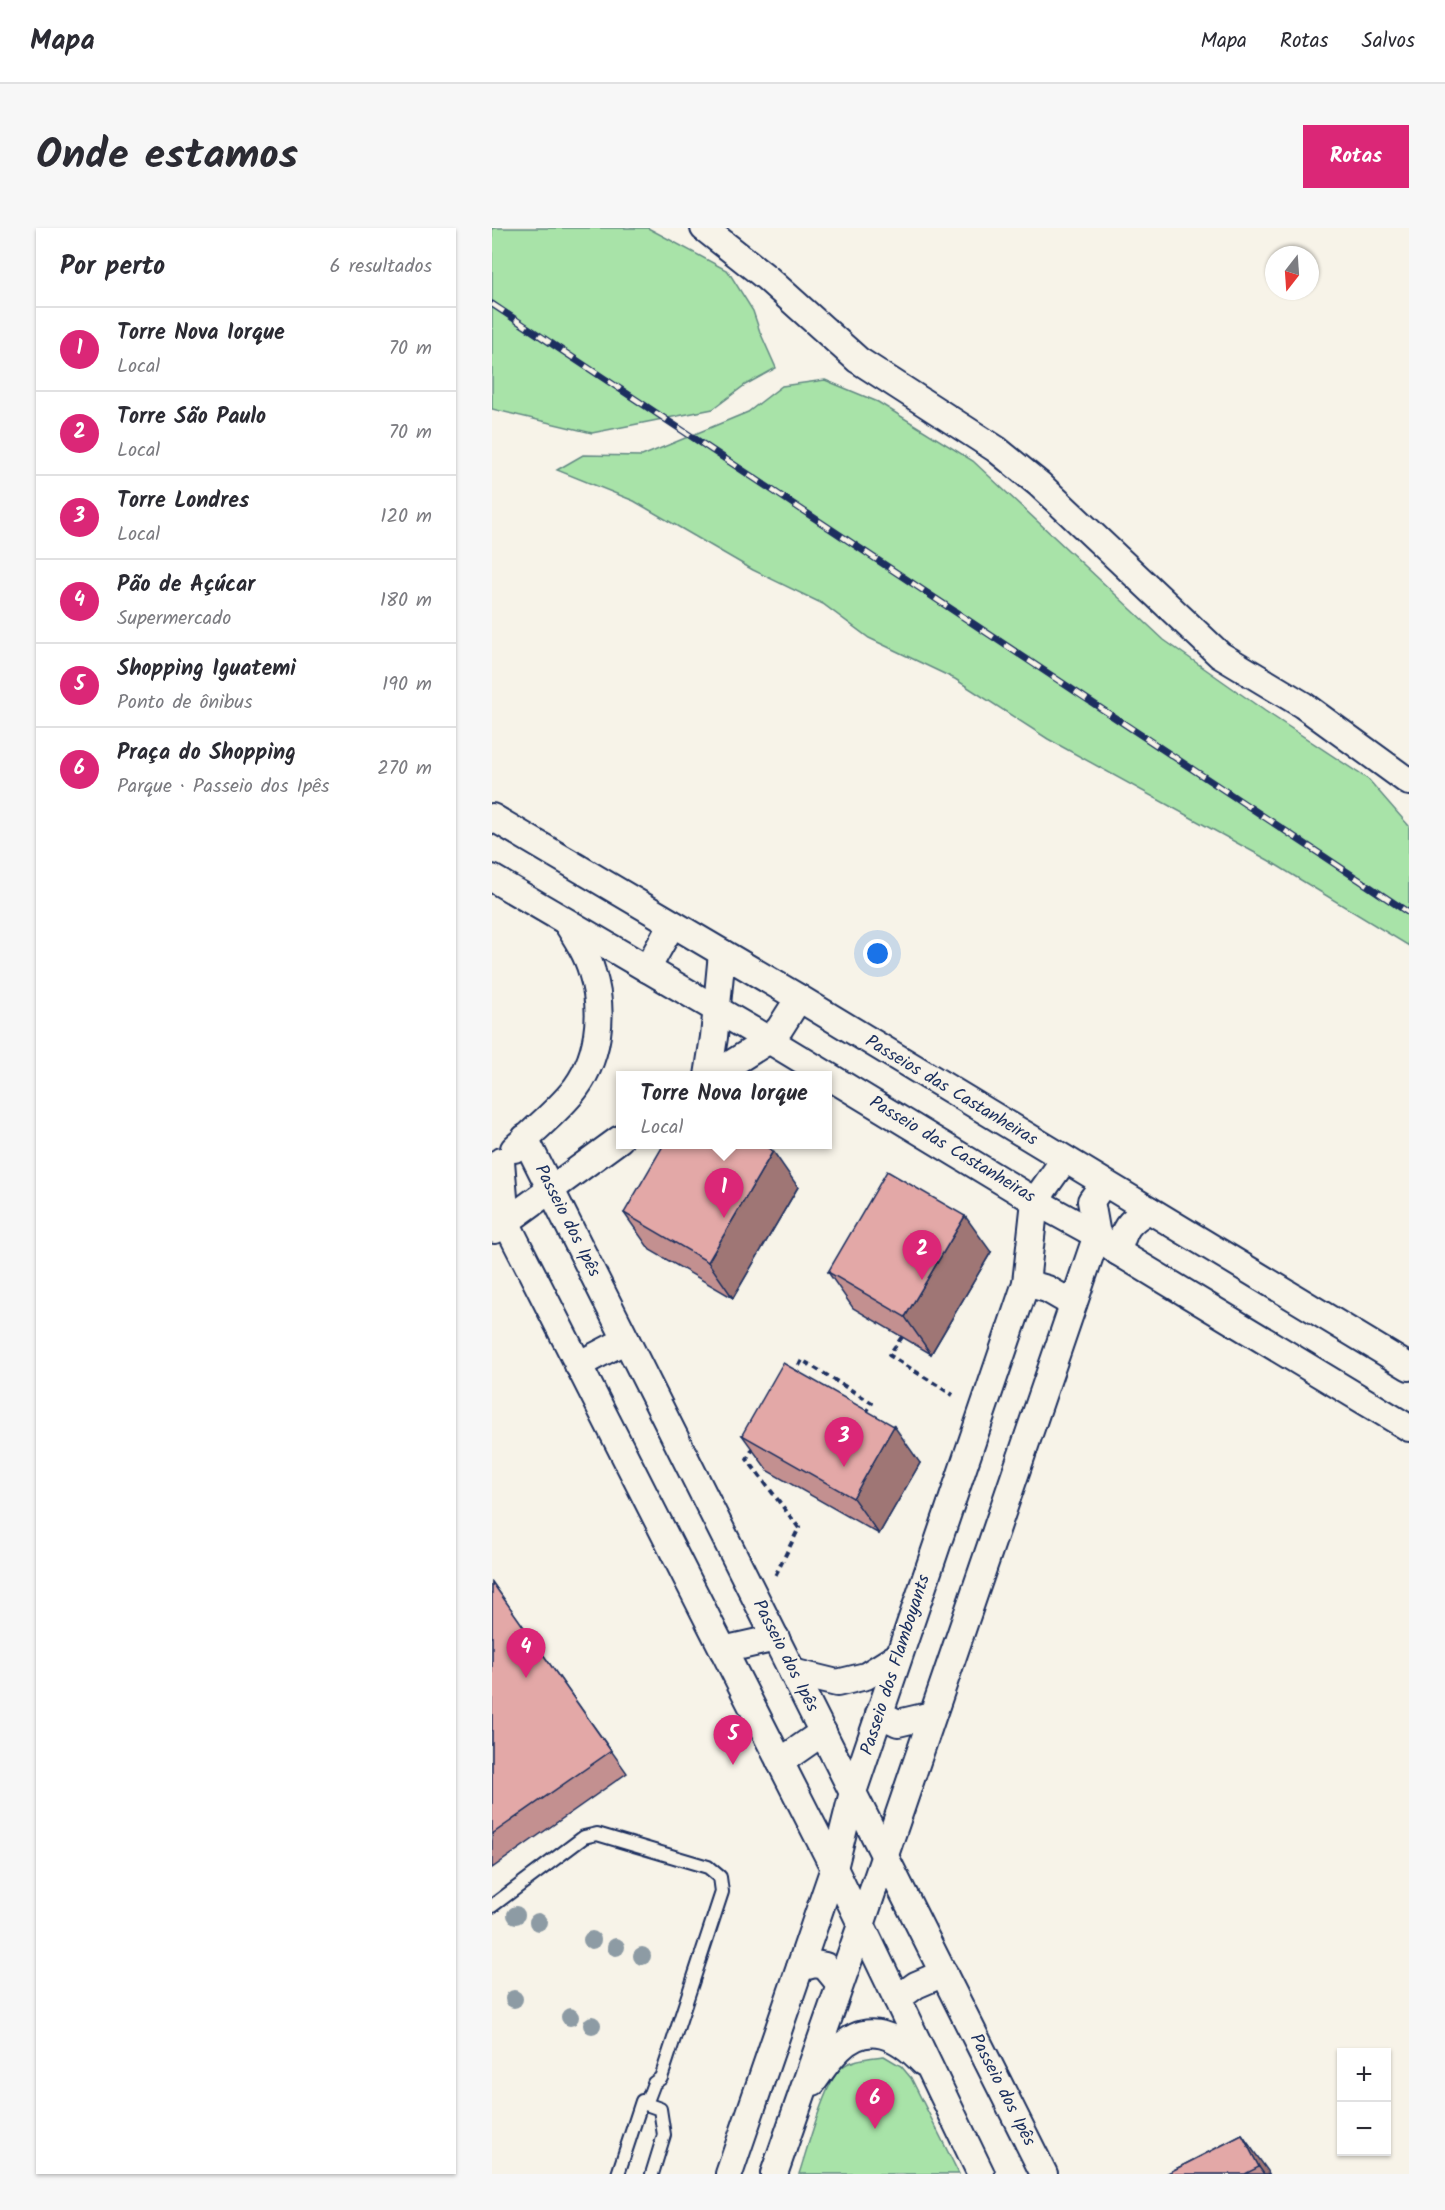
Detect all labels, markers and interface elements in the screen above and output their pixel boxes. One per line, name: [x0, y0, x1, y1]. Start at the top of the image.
text: Mapa: [30, 19, 95, 64]
text: Mapa: [1201, 25, 1247, 58]
text: Rotas: [1280, 25, 1329, 58]
text: Salvos: [1362, 25, 1415, 58]
text: Onde estamos: [36, 123, 298, 190]
button: Rotas: [1303, 125, 1409, 188]
text: Por perto: [60, 246, 165, 288]
north arrow: [1265, 246, 1319, 300]
text: 6 resultados: [330, 251, 432, 283]
text: Torre Nova Iorque: [117, 316, 285, 351]
text: 1: [76, 333, 83, 365]
text: 70 m: [389, 333, 432, 365]
text: Local: [117, 351, 160, 383]
text: Torre São Paulo: [117, 400, 266, 435]
text: 2: [74, 417, 85, 449]
text: 70 m: [389, 417, 432, 449]
text: Local: [117, 435, 160, 467]
text: Torre Londres: [117, 484, 249, 519]
text: 3: [74, 501, 85, 533]
text: 120 m: [380, 501, 432, 533]
text: Local: [117, 519, 160, 551]
text: Pão de Açúcar: [117, 568, 255, 603]
text: 4: [74, 585, 85, 617]
text: 180 m: [380, 585, 432, 617]
text: Supermercado: [117, 603, 231, 635]
text: Shopping Iguatemi: [117, 652, 296, 687]
text: 5: [74, 669, 85, 701]
text: 190 m: [382, 669, 432, 701]
text: Ponto de ônibus: [117, 687, 253, 719]
text: Praça do Shopping: [117, 736, 296, 771]
text: 6: [74, 753, 85, 785]
text: 270 m: [377, 753, 432, 785]
text: Parque · Passeio dos Ipês: [117, 771, 329, 803]
your location: [863, 939, 892, 968]
street label: Passeios das Castanheiras: [859, 1028, 1043, 1154]
popup: [616, 1071, 832, 1149]
text: Torre Nova Iorque: [640, 1077, 808, 1112]
street label: Passeio das Castanheiras: [863, 1089, 1041, 1211]
text: Local: [640, 1112, 683, 1144]
street label: Passeio dos Ipês: [526, 1160, 608, 1283]
pin: 1: [704, 1168, 744, 1218]
pin: 2: [902, 1230, 942, 1280]
pin: 3: [824, 1418, 864, 1467]
street label: Passeio dos Flamboyants: [853, 1571, 939, 1759]
street label: Passeio dos Ipês: [744, 1595, 826, 1718]
pin: 4: [507, 1628, 546, 1678]
pin: 5: [714, 1716, 752, 1765]
street label: Passeio dos Ipês: [961, 2029, 1043, 2152]
map controls: [1337, 2048, 1391, 2156]
button: +: [1337, 2048, 1391, 2102]
pin: 6: [856, 2080, 895, 2129]
button: −: [1337, 2102, 1391, 2156]

